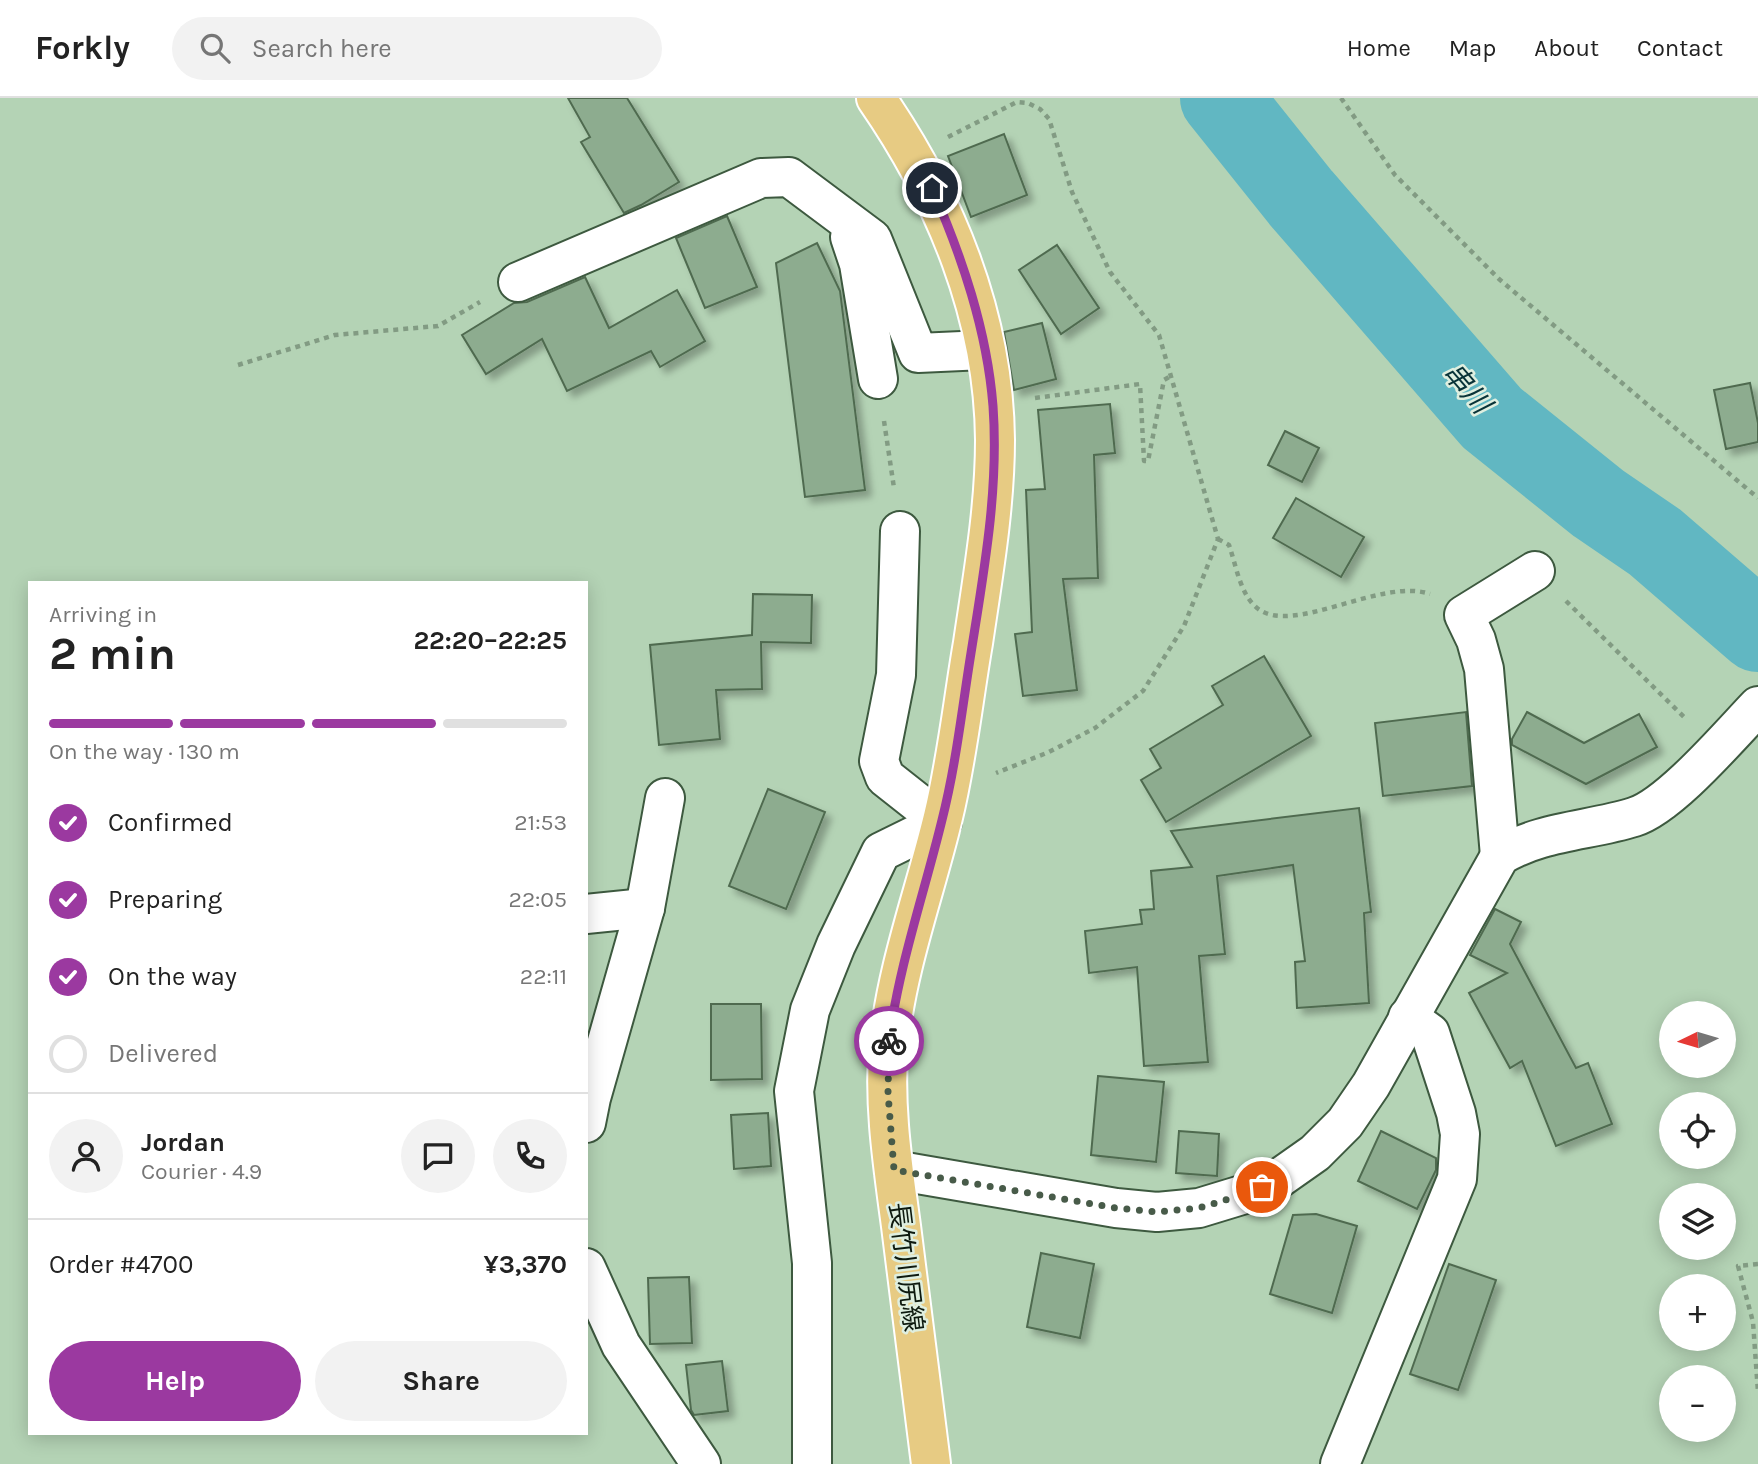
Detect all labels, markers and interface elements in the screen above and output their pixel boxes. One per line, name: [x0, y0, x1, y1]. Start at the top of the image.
search box: [172, 17, 662, 80]
text: Forkly: [35, 29, 130, 67]
icon: search: [196, 29, 234, 67]
text: Search here: [252, 33, 392, 64]
text: Home: [1347, 34, 1411, 62]
text: Map: [1449, 34, 1496, 62]
text: About: [1534, 34, 1599, 62]
text: Contact: [1637, 34, 1723, 62]
pin: [902, 158, 962, 218]
icon: home: [913, 169, 951, 207]
water label: 串川: [1436, 356, 1500, 422]
text: Arriving in: [49, 601, 157, 628]
text: 22:20–22:25: [413, 625, 567, 656]
text: 2 min: [49, 627, 176, 681]
text: On the way · 130 m: [49, 738, 240, 765]
icon: check: [49, 804, 87, 842]
text: Confirmed: [108, 807, 233, 838]
text: 21:53: [514, 809, 567, 836]
icon: check: [49, 881, 87, 919]
text: Preparing: [108, 884, 222, 915]
text: 22:05: [508, 886, 567, 913]
icon: check: [49, 958, 87, 996]
text: On the way: [108, 961, 237, 992]
text: 22:11: [520, 963, 567, 990]
north arrow: [1659, 1001, 1736, 1078]
map controls: [1659, 1001, 1736, 1442]
courier: [854, 1006, 924, 1076]
icon: bike: [870, 1022, 908, 1060]
text: Delivered: [108, 1038, 218, 1069]
button: locate: [1659, 1092, 1736, 1169]
button: person: [49, 1119, 123, 1193]
button: chat: [401, 1119, 475, 1193]
button: phone: [493, 1119, 567, 1193]
text: Jordan: [141, 1127, 225, 1158]
pin: [1232, 1157, 1292, 1217]
text: Courier · 4.9: [141, 1158, 262, 1185]
icon: bag: [1243, 1168, 1281, 1206]
button: layers: [1659, 1183, 1736, 1260]
street label: 長竹川尻線: [883, 1201, 929, 1333]
text: Order #4700: [49, 1249, 193, 1280]
text: ¥3,370: [483, 1249, 567, 1280]
button: +: [1659, 1274, 1736, 1351]
button: Help: [49, 1341, 301, 1421]
button: Share: [315, 1341, 567, 1421]
button: −: [1659, 1365, 1736, 1442]

